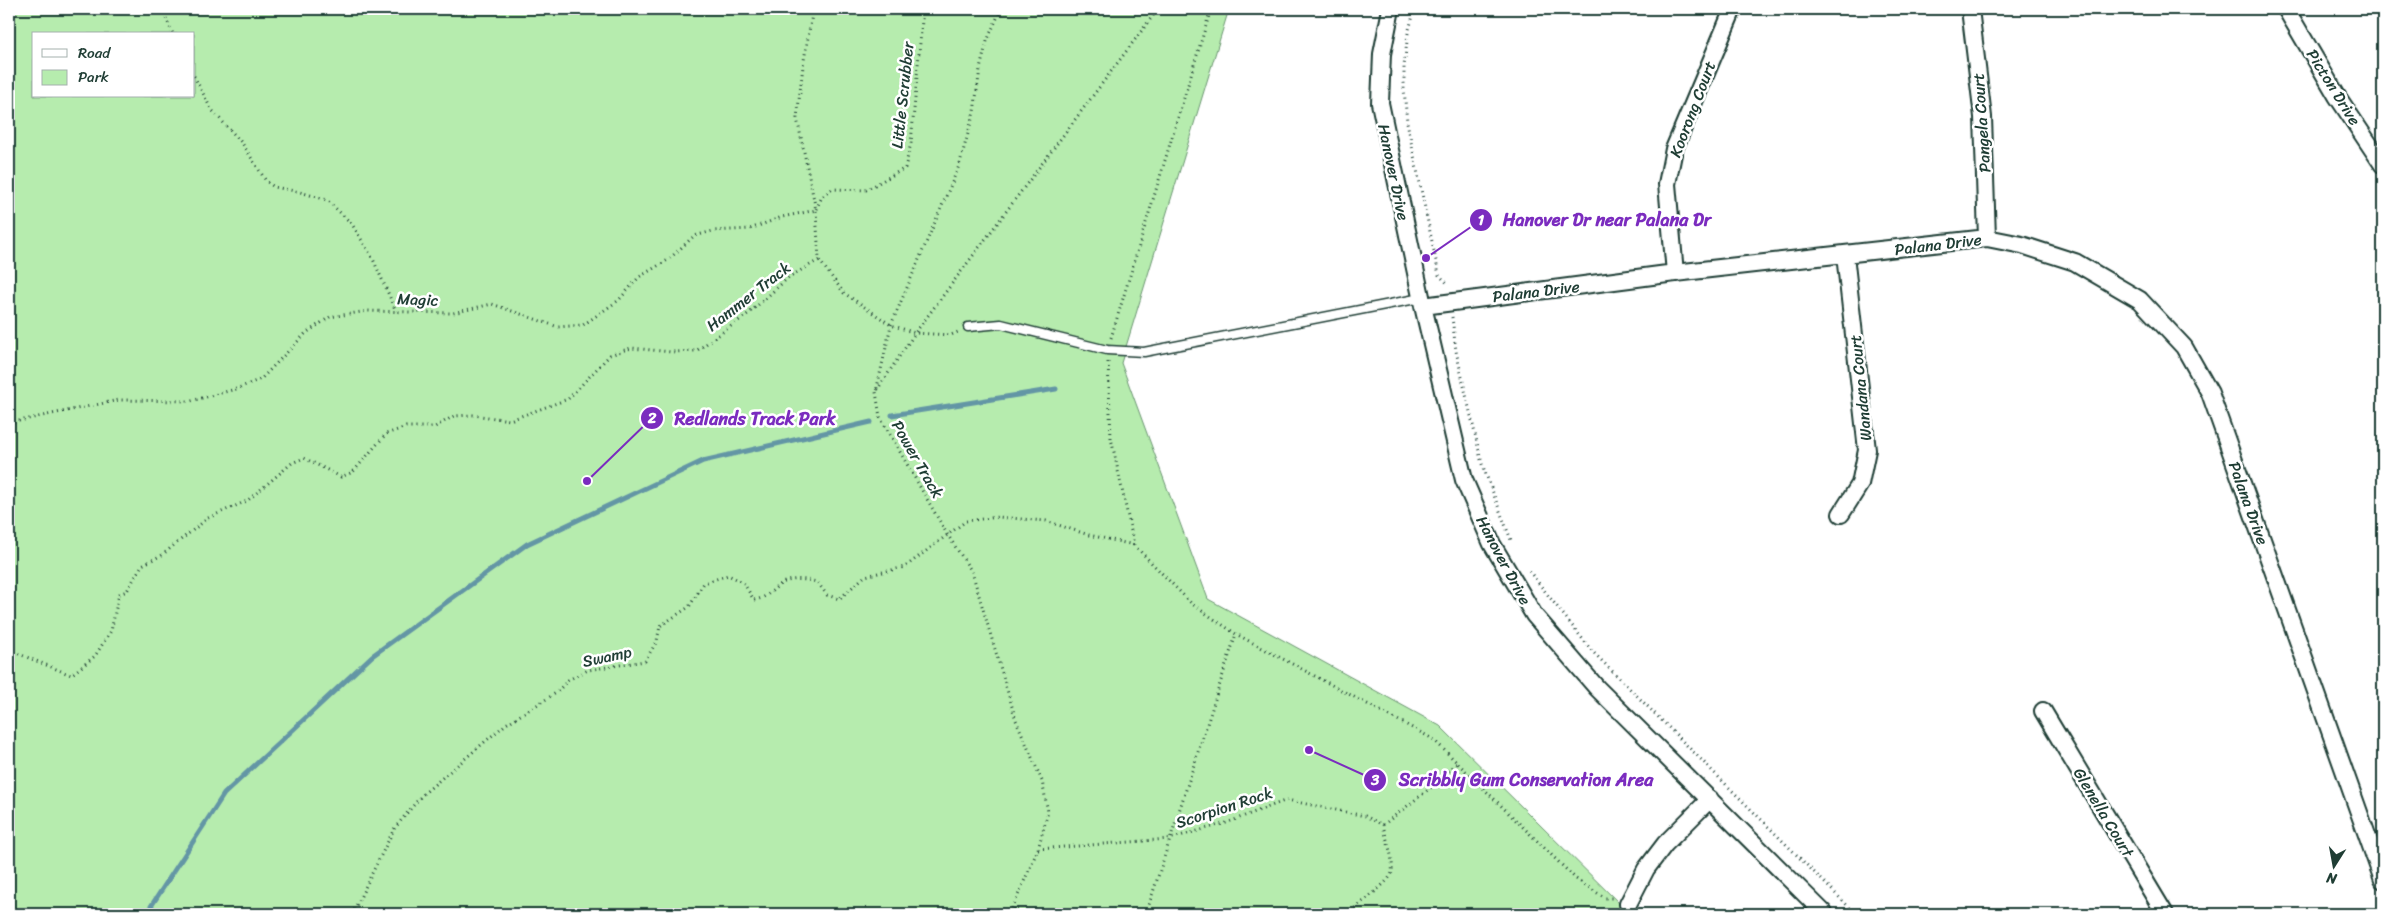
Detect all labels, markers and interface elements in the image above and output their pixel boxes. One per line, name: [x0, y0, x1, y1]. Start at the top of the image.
legend: [32, 32, 195, 98]
street label: Little Scrubber: [882, 39, 923, 150]
text: Road: [78, 40, 111, 66]
street label: Picton Drive: [2298, 43, 2369, 132]
street label: Koorong Court: [1661, 57, 1724, 162]
text: Park: [78, 64, 109, 90]
street label: Pangela Court: [1964, 72, 1999, 174]
street label: Hanover Drive: [1369, 121, 1418, 223]
callout: Hanover Dr near Palana Dr: [1468, 203, 1721, 236]
text: Hanover Dr near Palana Dr: [1502, 204, 1713, 236]
text: 1: [1478, 207, 1485, 233]
street label: Palana Drive: [1893, 225, 1983, 264]
street label: Hammer Track: [699, 254, 797, 339]
street label: Palana Drive: [1491, 272, 1581, 311]
street label: Magic: [397, 284, 439, 315]
street label: Wandana Court: [1841, 333, 1880, 442]
callout: Redlands Track Park: [640, 402, 846, 435]
text: Redlands Track Park: [673, 403, 836, 435]
text: 2: [647, 405, 657, 431]
street label: Power Track: [883, 415, 952, 504]
street label: Palana Drive: [2220, 457, 2277, 549]
street label: Hanover Drive: [1468, 510, 1539, 610]
street label: Swamp: [580, 637, 635, 676]
street label: Glenella Court: [2065, 762, 2142, 863]
callout: Scribbly Gum Conservation Area: [1362, 763, 1664, 796]
text: Scribbly Gum Conservation Area: [1398, 764, 1654, 796]
text: 3: [1370, 767, 1380, 793]
street label: Scorpion Rock: [1172, 778, 1276, 837]
north arrow: [2310, 840, 2360, 890]
text: N: [2324, 865, 2340, 892]

